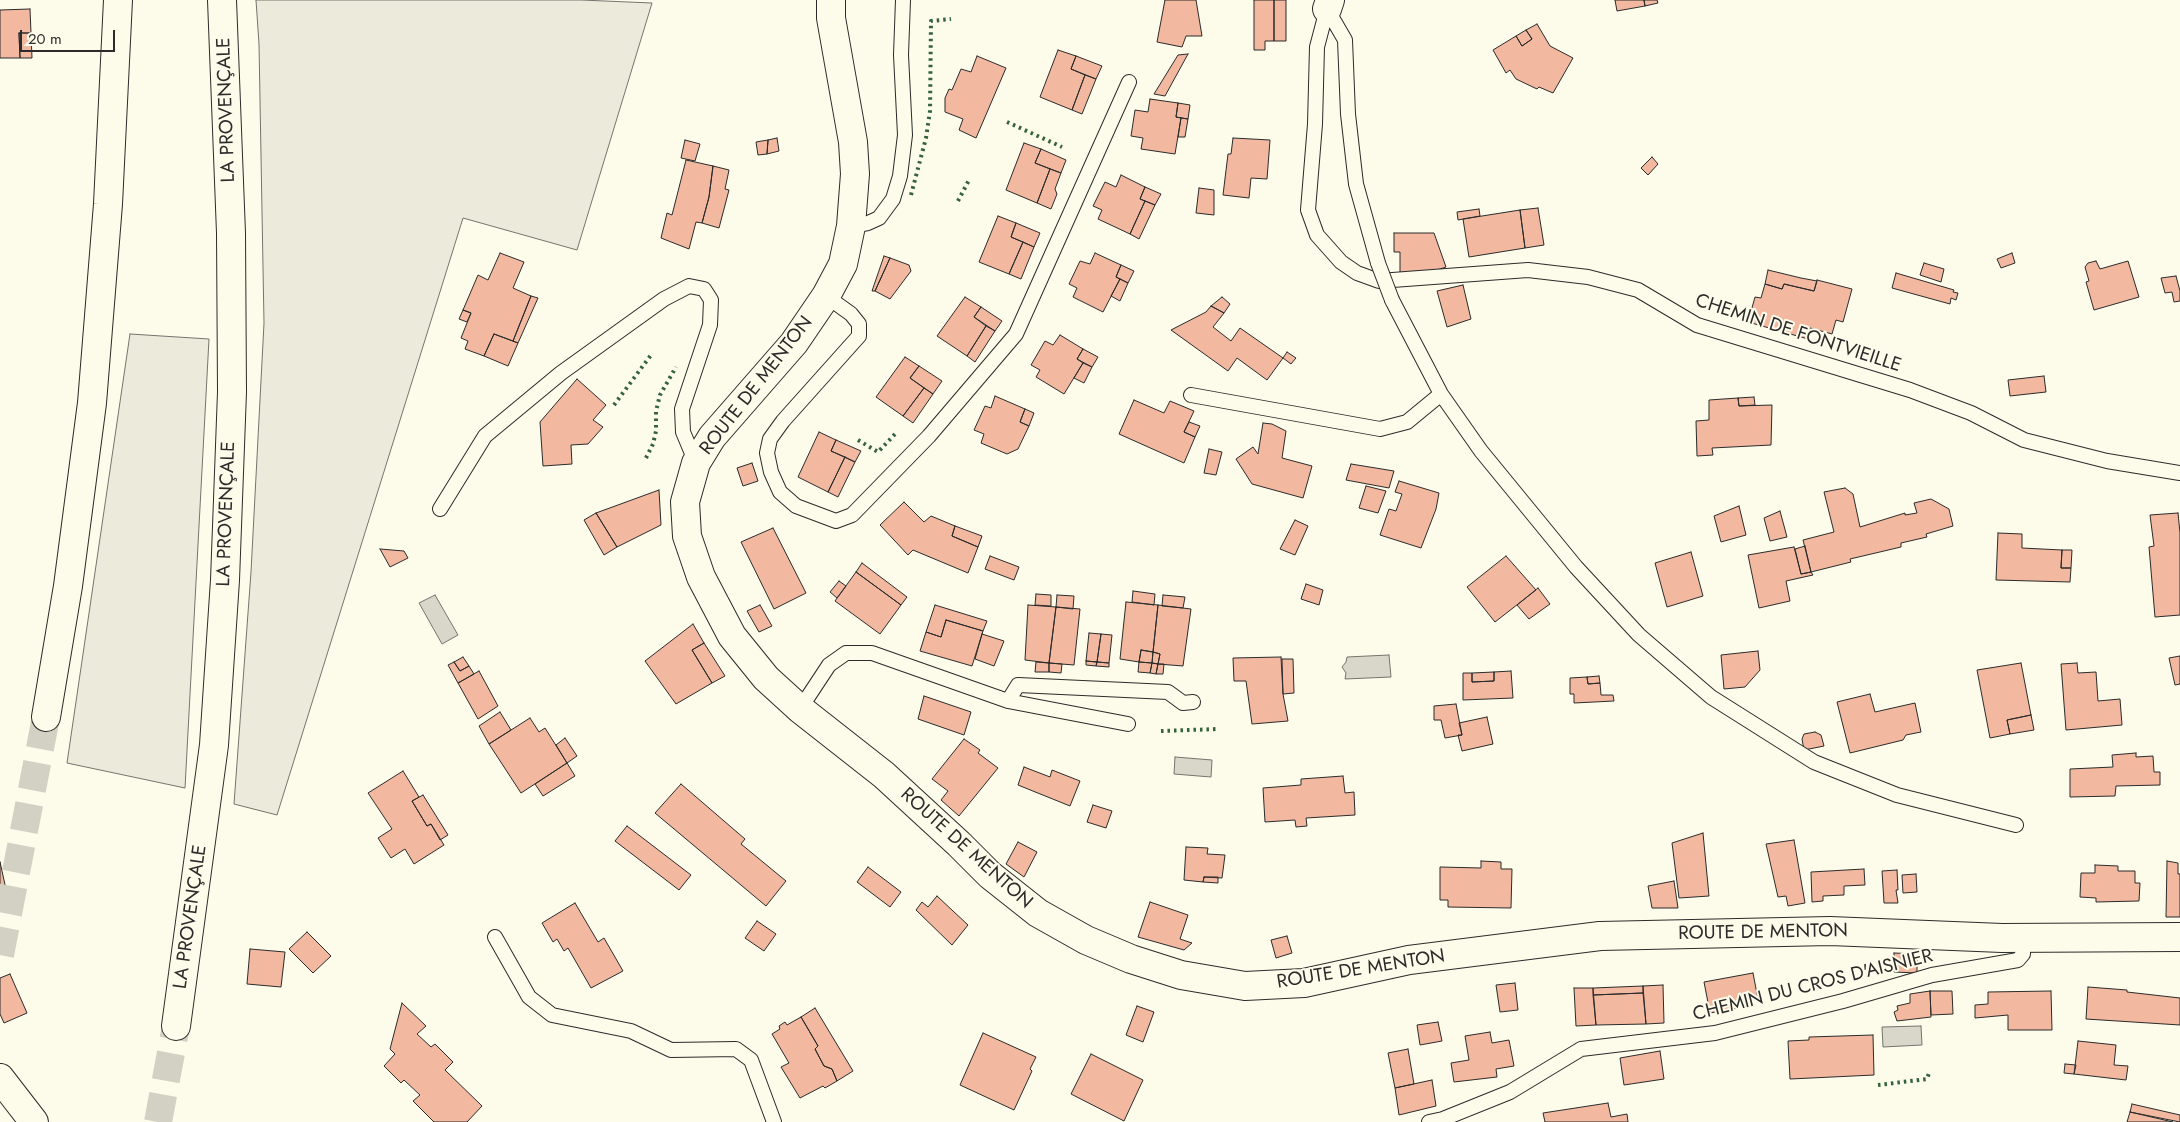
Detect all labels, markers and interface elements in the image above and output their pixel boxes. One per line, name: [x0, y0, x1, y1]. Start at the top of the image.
scale bar: [22, 20, 118, 52]
text: 20 m: [28, 28, 62, 50]
street label: LA PROVENÇALE: [213, 37, 241, 183]
street label: CHEMIN DE FONTVIEILLE: [1692, 290, 1904, 378]
street label: ROUTE DE MENTON: [696, 312, 818, 460]
street label: LA PROVENÇALE: [213, 441, 241, 587]
street label: ROUTE DE MENTON: [895, 784, 1037, 914]
street label: LA PROVENÇALE: [170, 844, 212, 990]
street label: ROUTE DE MENTON: [1678, 920, 1848, 946]
street label: ROUTE DE MENTON: [1275, 945, 1447, 995]
street label: CHEMIN DU CROS D'AISNIER: [1691, 945, 1935, 1027]

